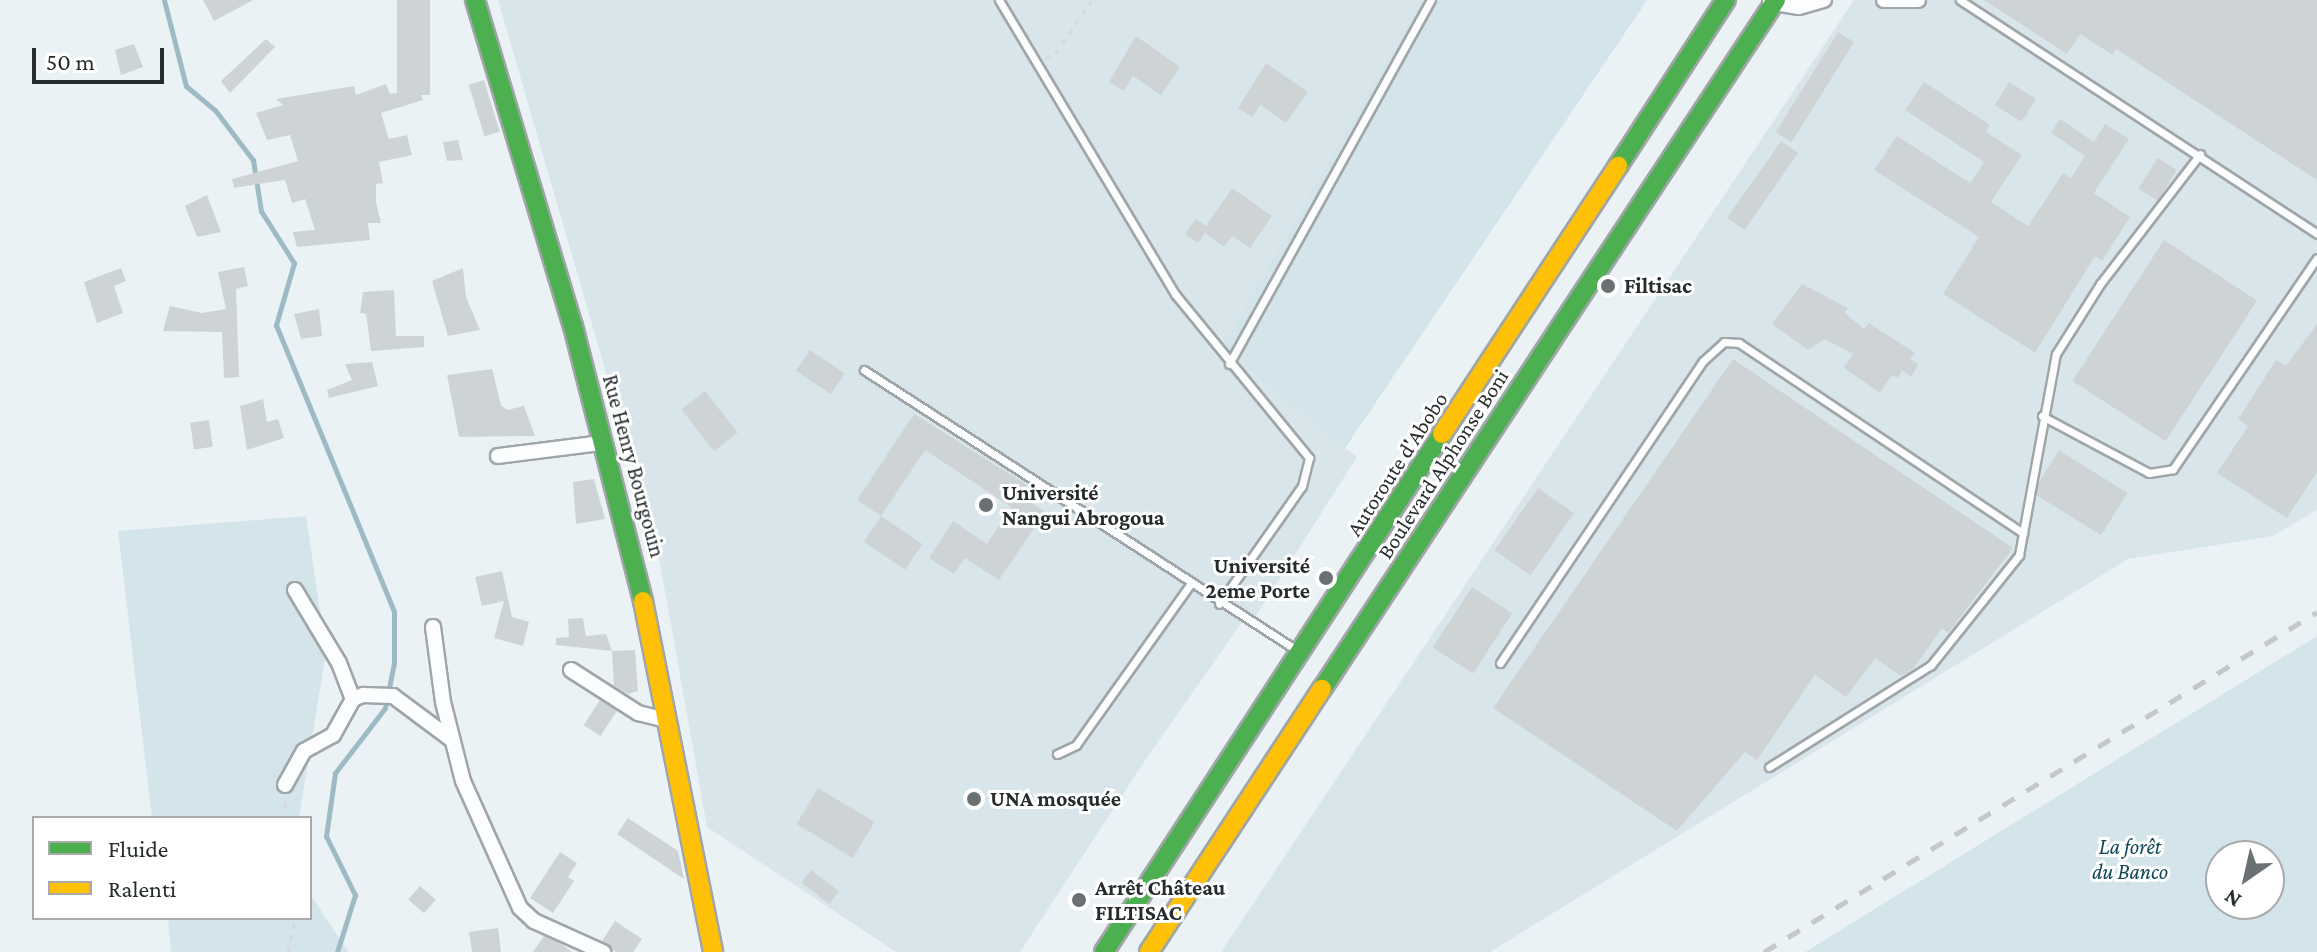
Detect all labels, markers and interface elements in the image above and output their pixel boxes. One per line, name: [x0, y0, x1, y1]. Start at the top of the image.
scale bar: [36, 32, 168, 82]
text: 50 m: [46, 48, 95, 75]
place label: Filtisac: [1624, 273, 1692, 299]
marker: Filtisac: [1599, 277, 1617, 295]
street label: Boulevard Alphonse Boni: [1372, 364, 1514, 564]
street label: Rue Henry Bourgouin: [597, 372, 671, 560]
street label: Autoroute d'Abobo: [1341, 387, 1453, 541]
place label: Université Nangui Abrogoua: [1002, 479, 1165, 530]
marker: Université Nangui Abrogoua: [977, 496, 995, 514]
place label: Université 2eme Porte: [1206, 552, 1310, 604]
marker: Université 2eme Porte: [1317, 569, 1335, 587]
place label: UNA mosquée: [990, 786, 1121, 812]
marker: UNA mosquée: [965, 790, 983, 808]
legend: [32, 816, 312, 920]
park label: La forêt du Banco: [2092, 833, 2168, 884]
text: Fluide: [108, 835, 168, 862]
north arrow: [2205, 840, 2285, 920]
place label: Arrêt Château FILTISAC: [1095, 874, 1225, 926]
text: Ralenti: [108, 875, 176, 902]
text: N: [2219, 884, 2246, 913]
marker: Arrêt Château FILTISAC: [1070, 891, 1088, 909]

